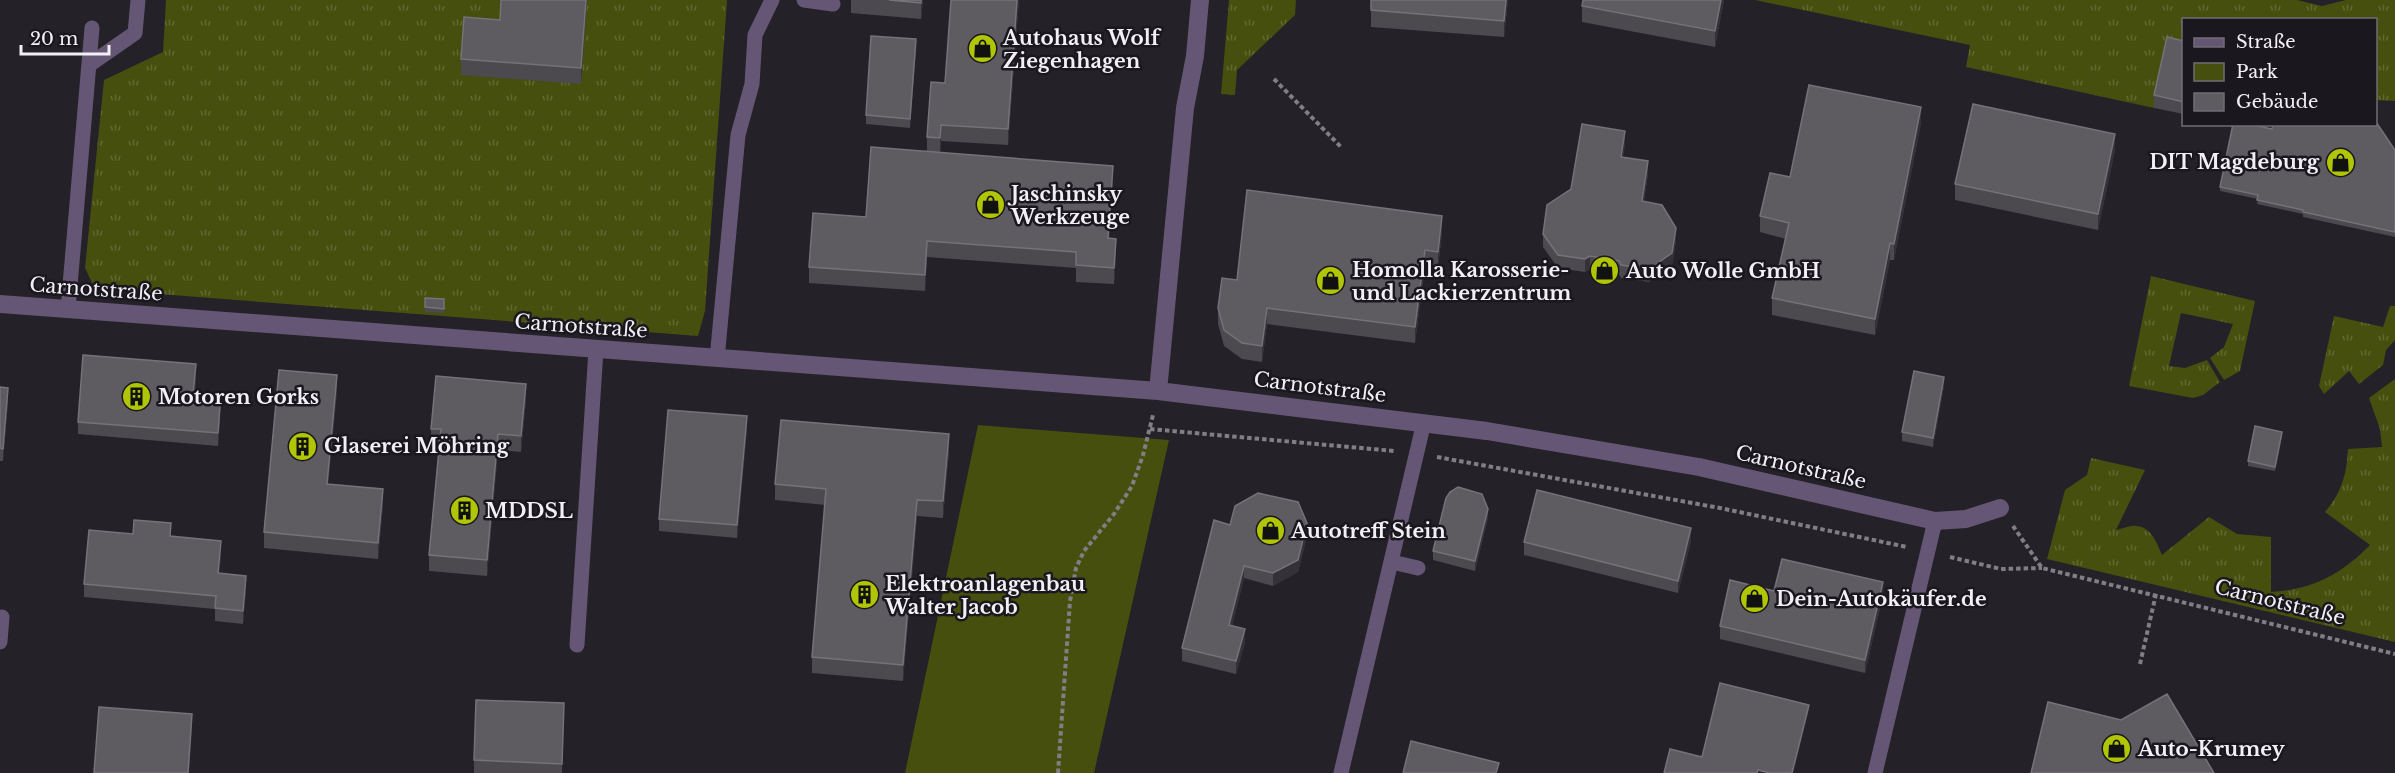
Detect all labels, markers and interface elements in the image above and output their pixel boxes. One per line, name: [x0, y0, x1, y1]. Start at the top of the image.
scale bar: [21, 18, 110, 56]
legend: [2182, 18, 2377, 126]
place label: Autohaus Wolf Ziegenhagen: [1002, 26, 1162, 73]
text: 20 m: [30, 28, 78, 50]
text: Straße: [2236, 31, 2296, 53]
shop icon: Autohaus Wolf Ziegenhagen: [966, 33, 998, 65]
text: Park: [2236, 61, 2278, 83]
text: Gebäude: [2236, 91, 2318, 113]
shop icon: DIT Magdeburg: [2324, 146, 2356, 178]
place label: DIT Magdeburg: [2149, 150, 2320, 174]
place label: Jaschinsky Werkzeuge: [1007, 182, 1130, 229]
shop icon: Jaschinsky Werkzeuge: [974, 189, 1006, 221]
shop icon: Auto Wolle GmbH: [1589, 255, 1621, 287]
place label: Homolla Karosserie- und Lackierzentrum: [1352, 258, 1571, 305]
place label: Auto Wolle GmbH: [1625, 259, 1820, 283]
shop icon: Homolla Karosserie- und Lackierzentrum: [1315, 265, 1347, 297]
street label: Carnotstraße: [29, 272, 163, 306]
street label: Carnotstraße: [514, 309, 648, 343]
street label: Carnotstraße: [1252, 367, 1388, 407]
building icon: Motoren Gorks: [121, 381, 153, 413]
place label: Motoren Gorks: [158, 385, 319, 409]
building icon: Glaserei Möhring: [287, 430, 319, 462]
place label: Glaserei Möhring: [324, 434, 510, 458]
street label: Carnotstraße: [1733, 440, 1869, 494]
building icon: MDDSL: [448, 495, 480, 527]
place label: MDDSL: [485, 499, 573, 523]
shop icon: Autotreff Stein: [1254, 515, 1286, 547]
place label: Autotreff Stein: [1290, 519, 1446, 543]
place label: Elektroanlagenbau Walter Jacob: [884, 572, 1085, 619]
street label: Carnotstraße: [2212, 574, 2348, 630]
building icon: Elektroanlagenbau Walter Jacob: [848, 579, 880, 611]
shop icon: Dein-Autokäufer.de: [1739, 583, 1771, 615]
place label: Dein-Autokäufer.de: [1776, 587, 1987, 611]
shop icon: Auto-Krumey: [2101, 733, 2133, 765]
place label: Auto-Krumey: [2137, 737, 2286, 761]

